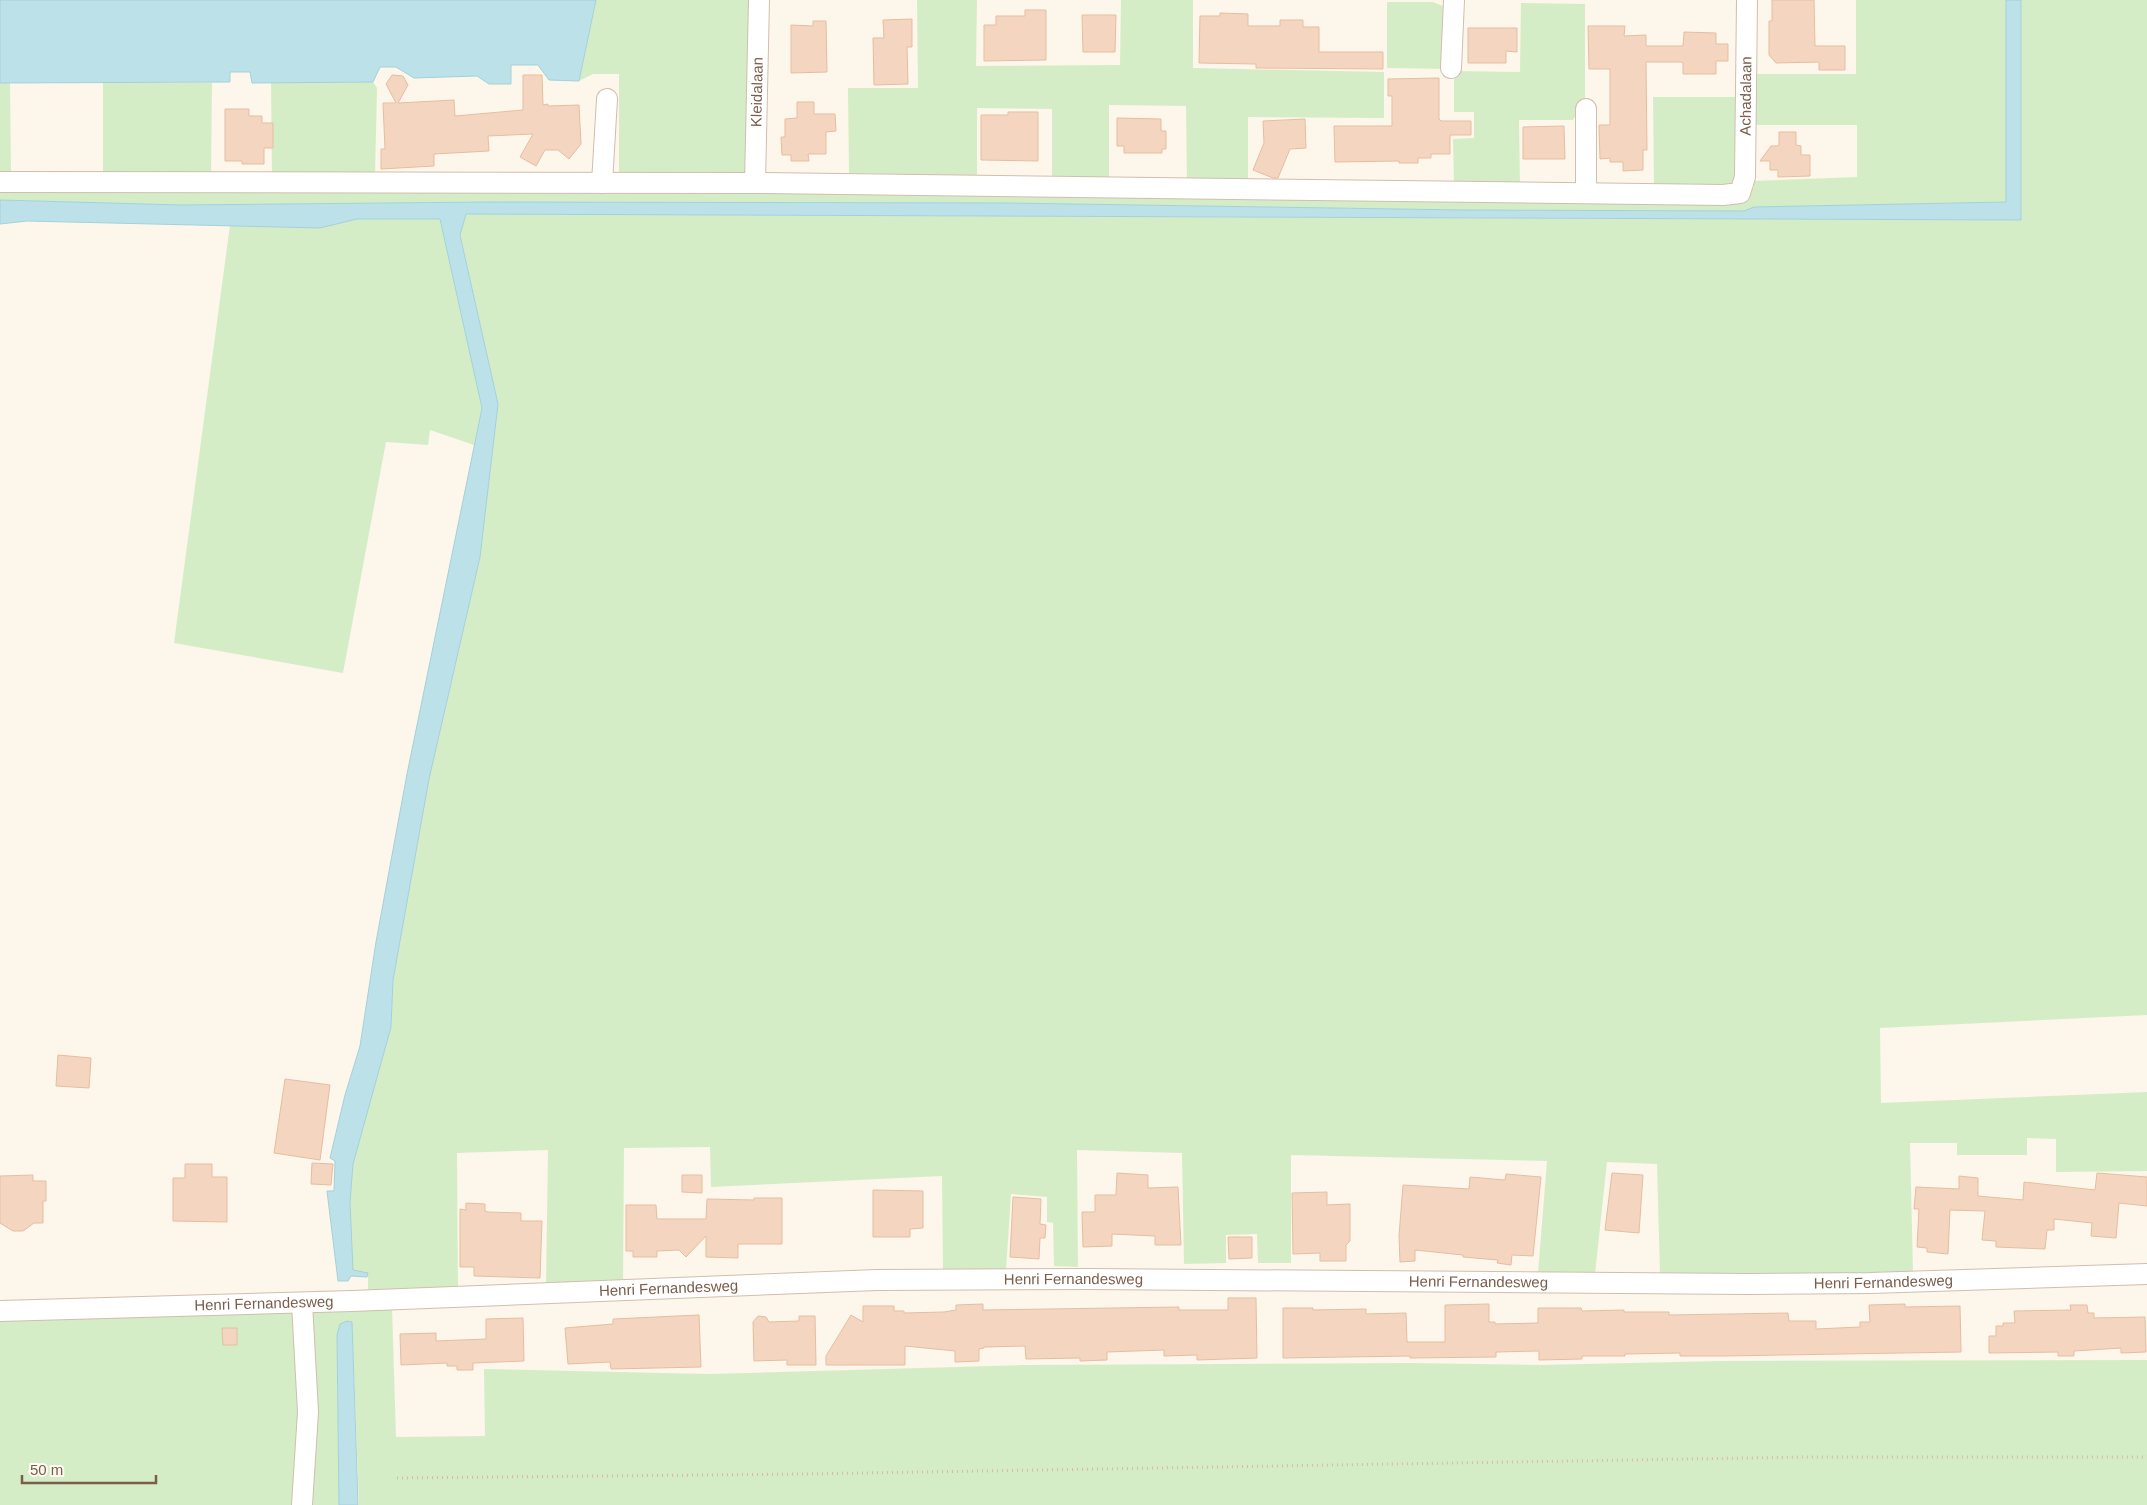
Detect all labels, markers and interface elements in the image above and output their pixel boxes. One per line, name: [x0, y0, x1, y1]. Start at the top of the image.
street label: Achadalaan: [1736, 56, 1754, 136]
street label: Kleidalaan: [747, 57, 766, 127]
street label: Henri Fernandesweg: [1004, 1270, 1143, 1287]
street label: Henri Fernandesweg: [1814, 1271, 1953, 1291]
street label: Henri Fernandesweg: [1409, 1272, 1548, 1290]
street label: Henri Fernandesweg: [599, 1277, 739, 1299]
street label: Henri Fernandesweg: [194, 1293, 334, 1313]
scale bar: [22, 1452, 156, 1484]
text: 50 m: [30, 1461, 63, 1478]

